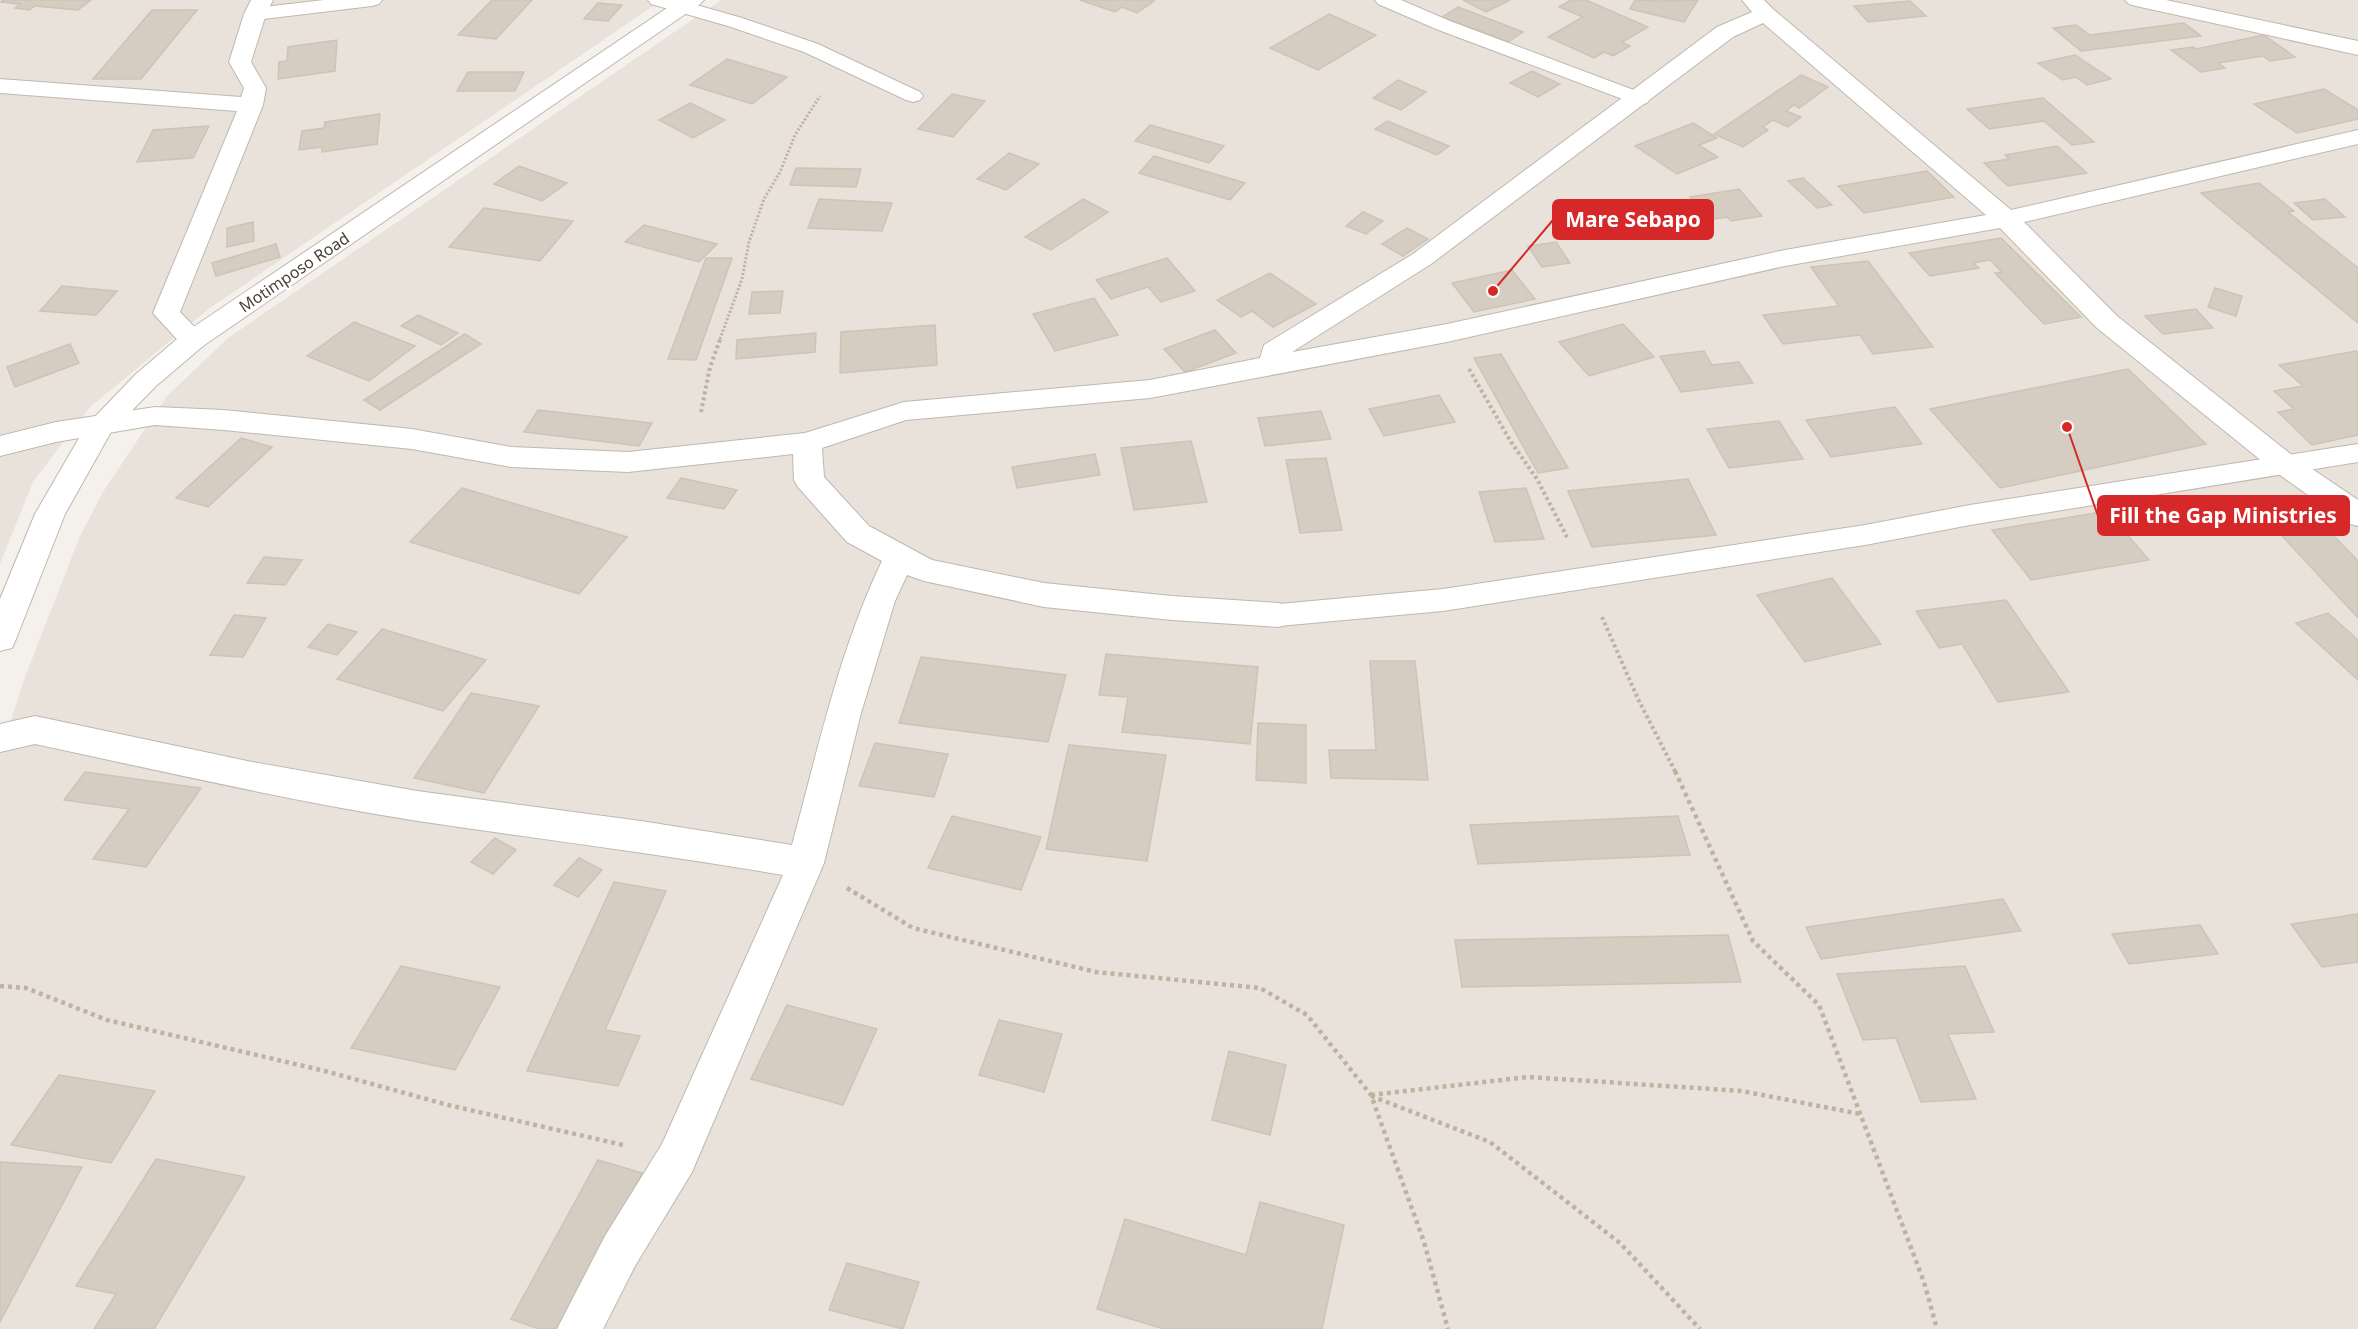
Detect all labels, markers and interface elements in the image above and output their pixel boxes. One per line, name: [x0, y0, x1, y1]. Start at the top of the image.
callout: Mare Sebapo: [1553, 200, 1713, 239]
text: Mare Sebapo: [1565, 205, 1701, 233]
street label: Motimposo Road: [235, 227, 353, 317]
callout: Fill the Gap Ministries: [2098, 496, 2349, 535]
text: Fill the Gap Ministries: [2109, 501, 2337, 529]

